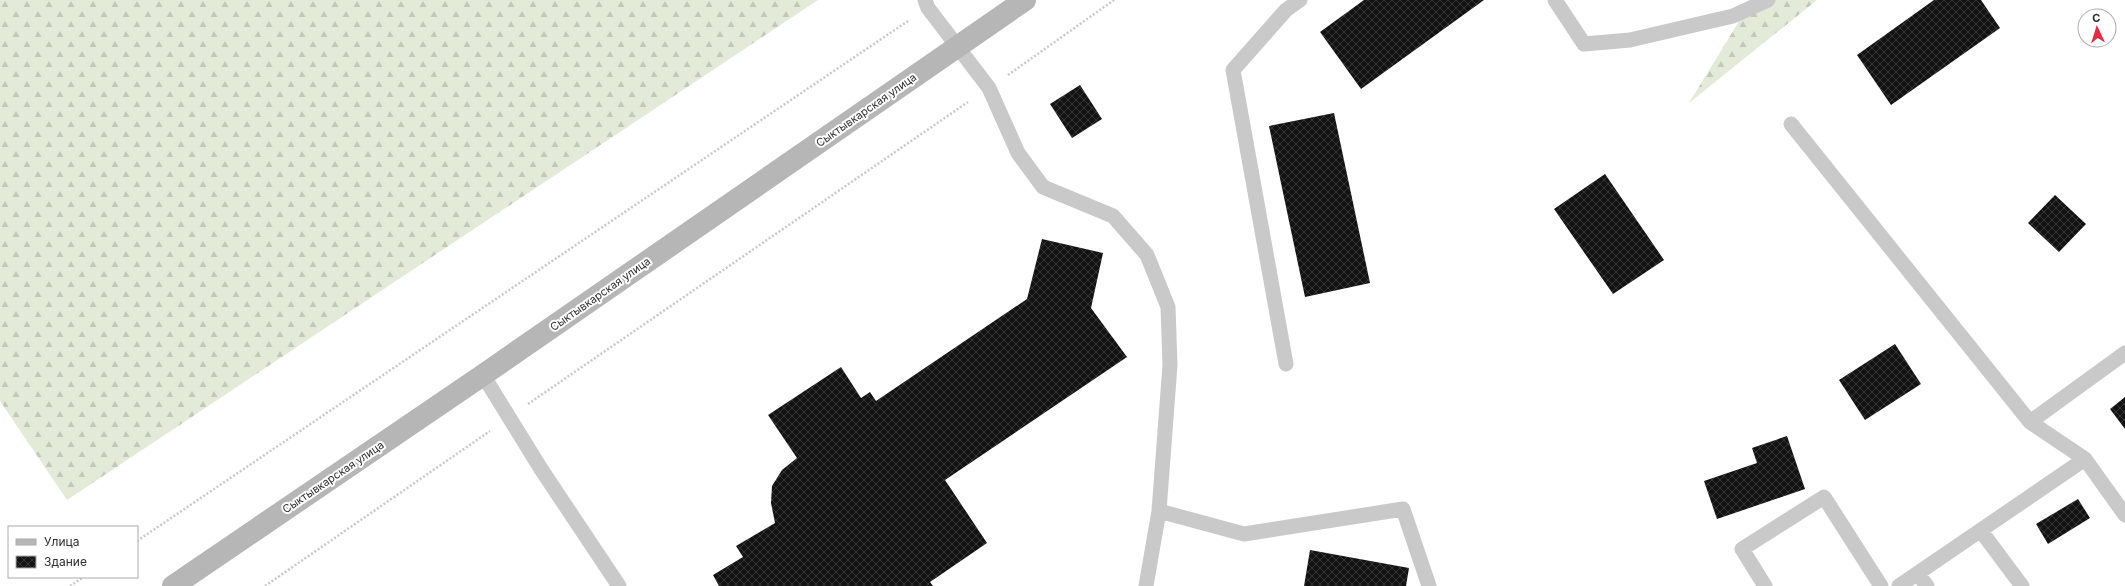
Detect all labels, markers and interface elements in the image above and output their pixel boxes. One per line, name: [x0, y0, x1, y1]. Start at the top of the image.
north arrow: [2077, 8, 2117, 48]
text: С: [2092, 11, 2101, 25]
street label: Сыктывкарская улица: [813, 70, 919, 150]
street label: Сыктывкарская улица: [547, 254, 653, 334]
street label: Сыктывкарская улица: [280, 438, 386, 516]
legend: [8, 526, 138, 578]
text: Улица: [44, 534, 79, 549]
text: Здание: [44, 554, 87, 569]

